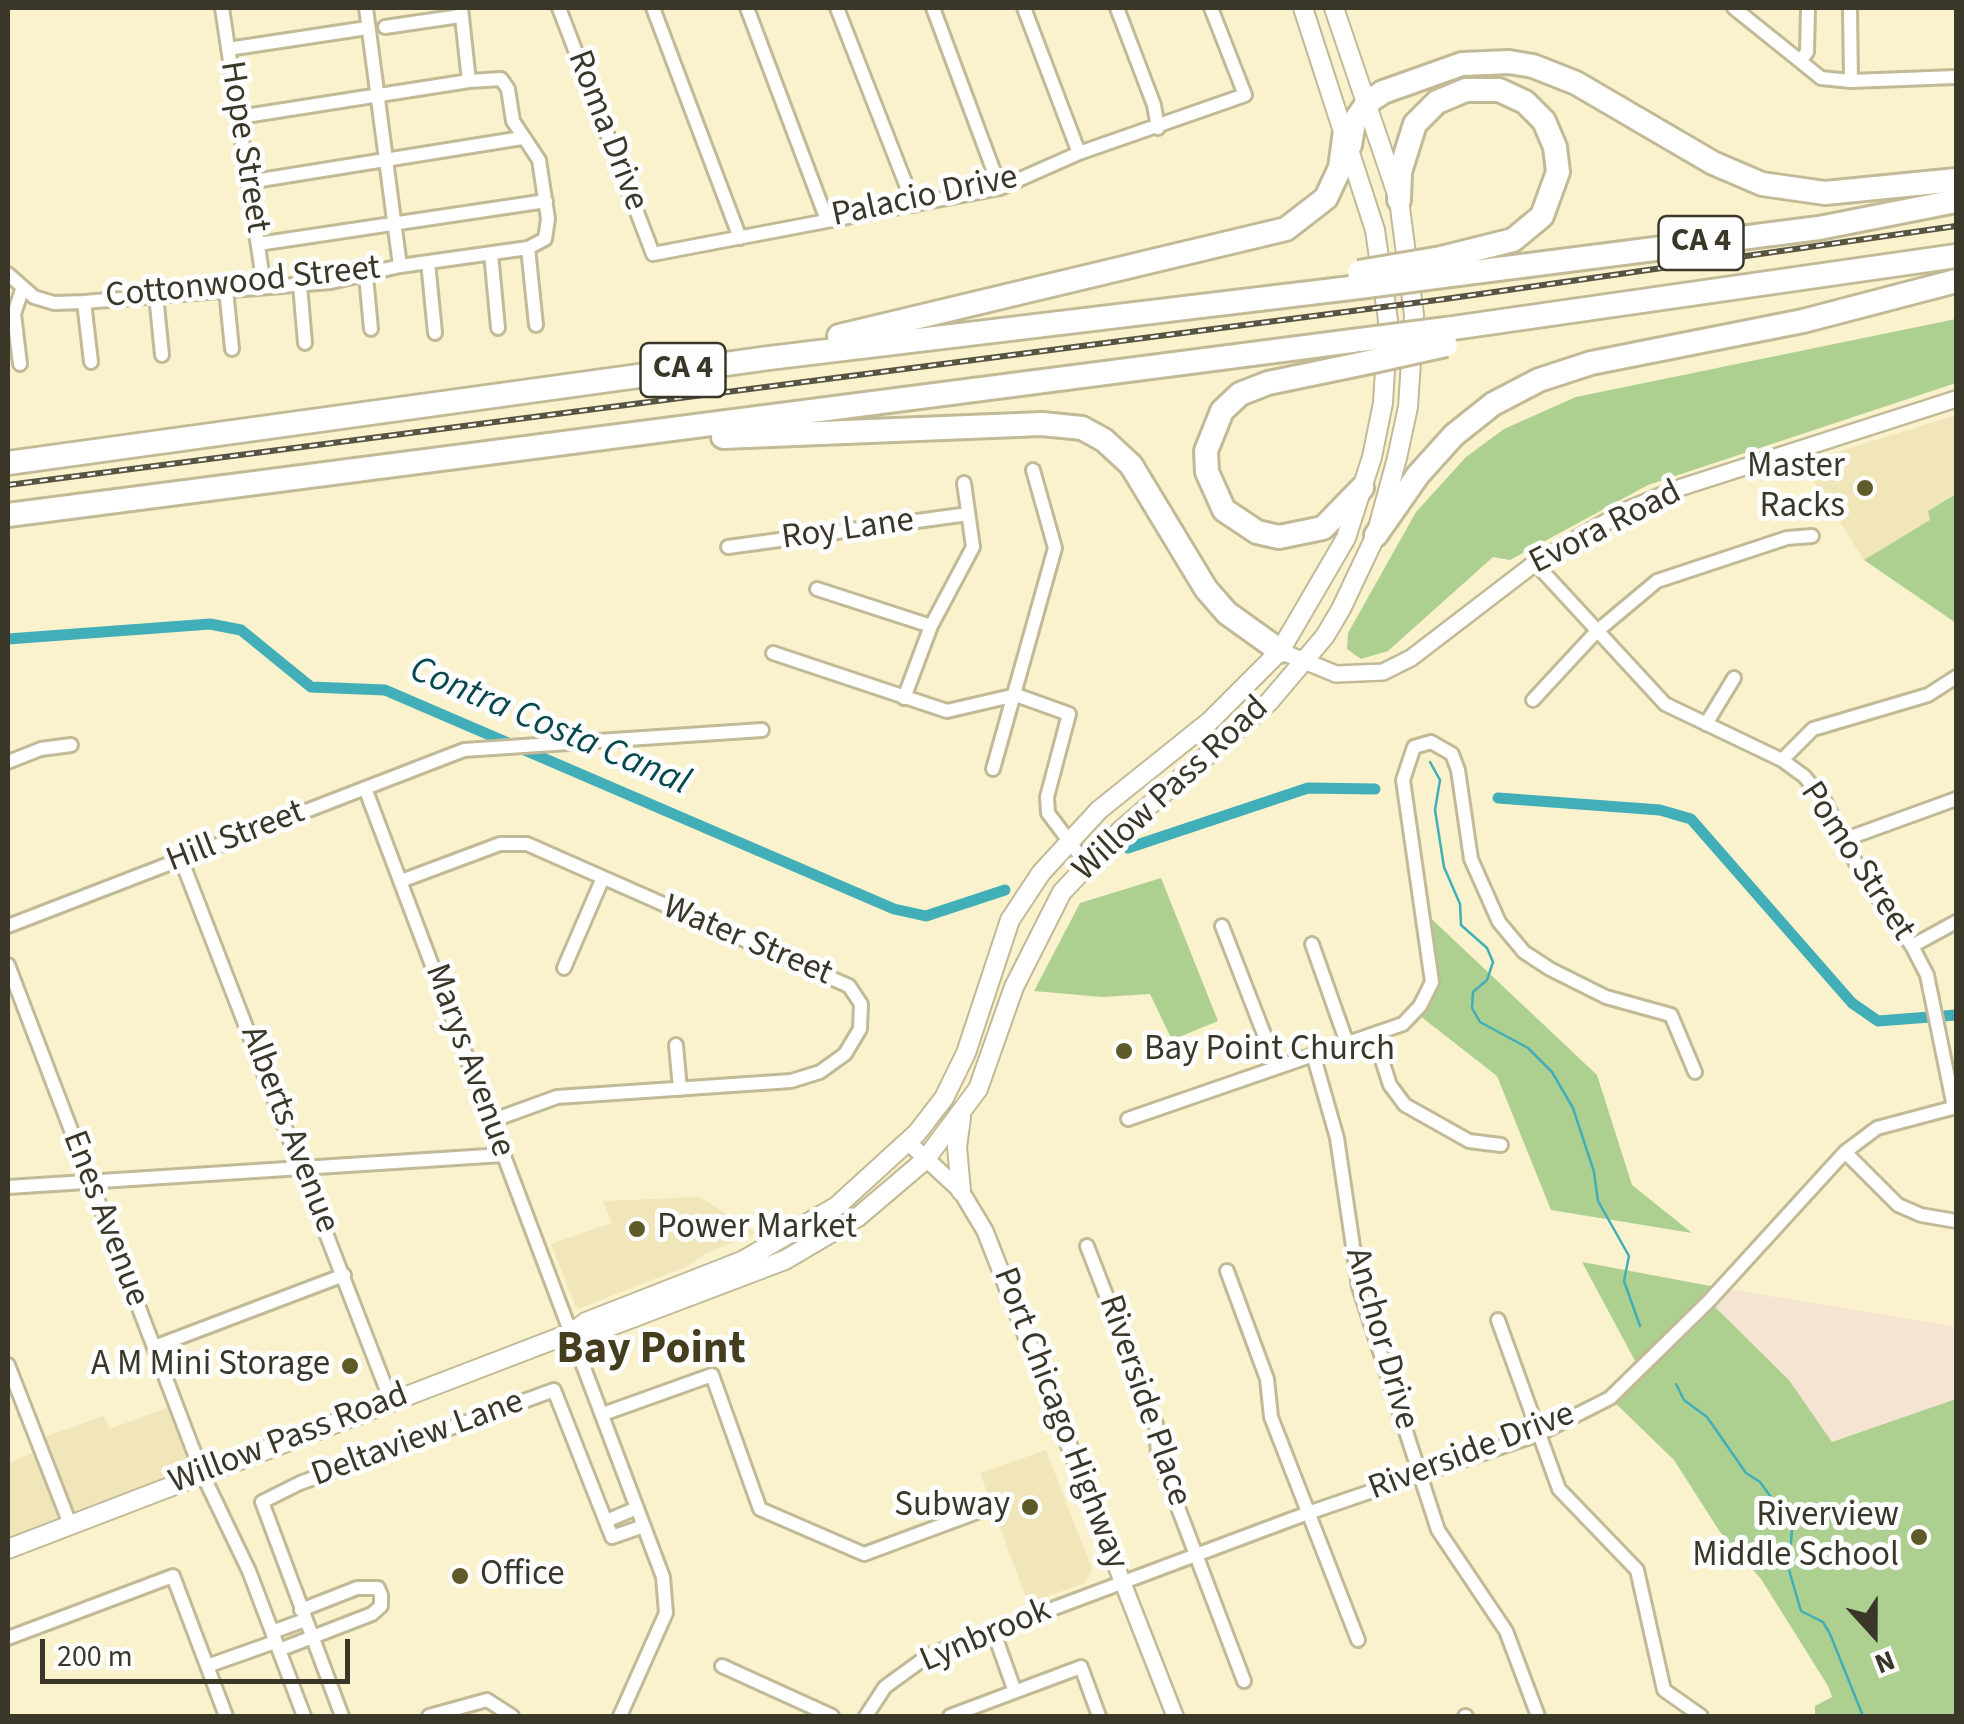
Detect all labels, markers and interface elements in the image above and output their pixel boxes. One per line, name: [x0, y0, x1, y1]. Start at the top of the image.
street label: Roma Drive: [556, 45, 656, 217]
street label: Hope Street: [209, 58, 277, 236]
street label: Palacio Drive: [828, 158, 1022, 238]
road number: CA 4: [1658, 216, 1744, 270]
street label: Cottonwood Street: [104, 249, 382, 319]
road number: CA 4: [640, 343, 726, 397]
place label: Master Racks: [1747, 447, 1845, 529]
street label: Evora Road: [1523, 473, 1689, 585]
marker: Master Racks: [1854, 477, 1876, 499]
street label: Roy Lane: [779, 501, 917, 561]
water label: Contra Costa Canal: [402, 648, 696, 808]
street label: Willow Pass Road: [1065, 689, 1279, 891]
street label: Pomo Street: [1789, 775, 1923, 949]
street label: Hill Street: [161, 793, 311, 883]
street label: Water Street: [656, 888, 838, 996]
street label: Marys Avenue: [414, 959, 522, 1163]
street label: Alberts Avenue: [229, 1021, 347, 1239]
place label: Bay Point Church: [1144, 1030, 1395, 1072]
marker: Bay Point Church: [1113, 1040, 1135, 1062]
street label: Enes Avenue: [51, 1125, 157, 1313]
place label: Power Market: [657, 1208, 857, 1250]
marker: Power Market: [626, 1218, 648, 1240]
street label: Anchor Drive: [1334, 1243, 1426, 1435]
street label: Port Chicago Highway: [982, 1262, 1136, 1576]
street label: Riverside Place: [1087, 1290, 1199, 1512]
district label: Bay Point: [556, 1325, 746, 1379]
place label: A M Mini Storage: [91, 1345, 330, 1387]
marker: A M Mini Storage: [339, 1355, 361, 1377]
street label: Willow Pass Road: [164, 1375, 414, 1505]
street label: Deltaview Lane: [306, 1382, 530, 1498]
street label: Riverside Drive: [1363, 1395, 1581, 1511]
place label: Subway: [894, 1486, 1010, 1528]
marker: Subway: [1019, 1496, 1041, 1518]
place label: Riverview Middle School: [1692, 1496, 1899, 1578]
marker: Riverview Middle School: [1908, 1526, 1930, 1548]
place label: Office: [480, 1555, 565, 1597]
marker: Office: [449, 1565, 471, 1587]
north arrow: [1824, 1584, 1924, 1684]
street label: Lynbrook: [914, 1591, 1058, 1683]
scale bar: [45, 1619, 355, 1681]
text: 200 m: [57, 1635, 133, 1678]
text: N: [1869, 1640, 1901, 1684]

